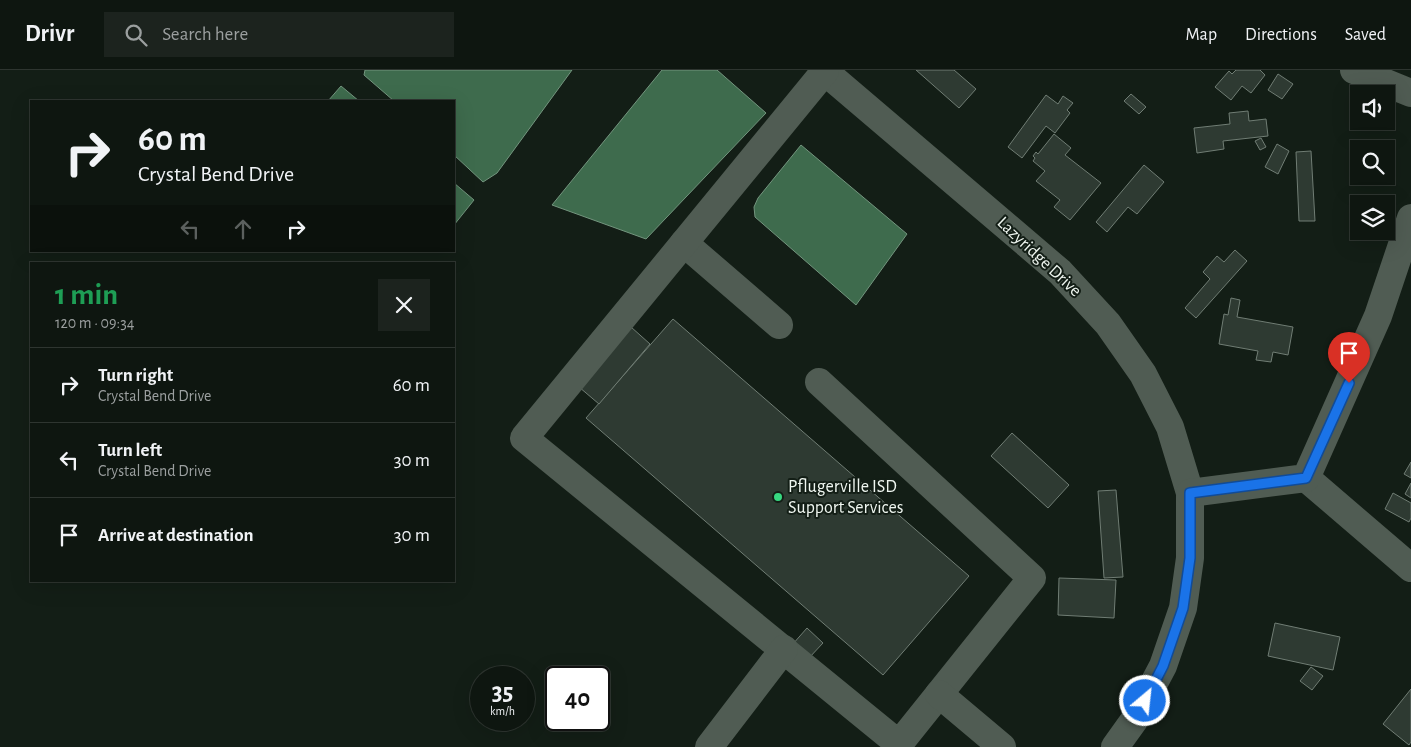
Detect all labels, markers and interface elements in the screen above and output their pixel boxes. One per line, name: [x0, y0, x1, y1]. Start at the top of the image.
search box: [104, 12, 454, 57]
icon: search: [122, 21, 150, 49]
text: Drivr: [25, 22, 74, 46]
text: Search here: [162, 25, 248, 44]
text: Map: [1186, 26, 1217, 44]
text: Directions: [1245, 26, 1317, 44]
text: Saved: [1345, 26, 1386, 44]
map controls: [1350, 85, 1395, 240]
button: sound: [1350, 85, 1395, 130]
icon: right: [55, 120, 120, 185]
text: 60 m: [138, 122, 207, 157]
button: search: [1350, 140, 1395, 185]
text: Crystal Bend Drive: [138, 163, 294, 185]
button: layers: [1350, 195, 1395, 240]
street label: Lazyridge Drive: [993, 214, 1085, 300]
icon: left: [176, 215, 204, 243]
icon: ahead: [229, 215, 257, 243]
icon: right: [282, 215, 310, 243]
button: close: [378, 279, 430, 331]
text: 1 min: [55, 280, 118, 310]
text: 120 m · 09:34: [55, 315, 135, 331]
pin: [1328, 332, 1370, 383]
icon: arrive: [1335, 339, 1363, 367]
text: Turn right: [98, 366, 173, 385]
icon: right: [55, 371, 83, 399]
text: 60 m: [393, 376, 430, 395]
text: Crystal Bend Drive: [98, 388, 211, 404]
text: Turn left: [98, 441, 162, 460]
icon: left: [55, 446, 83, 474]
text: 30 m: [394, 451, 430, 470]
text: Crystal Bend Drive: [98, 463, 211, 479]
place label: Pflugerville ISD Support Services: [788, 478, 904, 517]
marker: Pflugerville ISD Support Services: [772, 491, 784, 503]
icon: arrive: [55, 521, 83, 549]
text: Arrive at destination: [98, 526, 254, 545]
text: 30 m: [394, 526, 430, 545]
speed limit sign: 40: [545, 666, 610, 731]
position arrow: [1118, 674, 1170, 726]
text: 35: [492, 680, 513, 705]
text: km/h: [490, 705, 515, 717]

